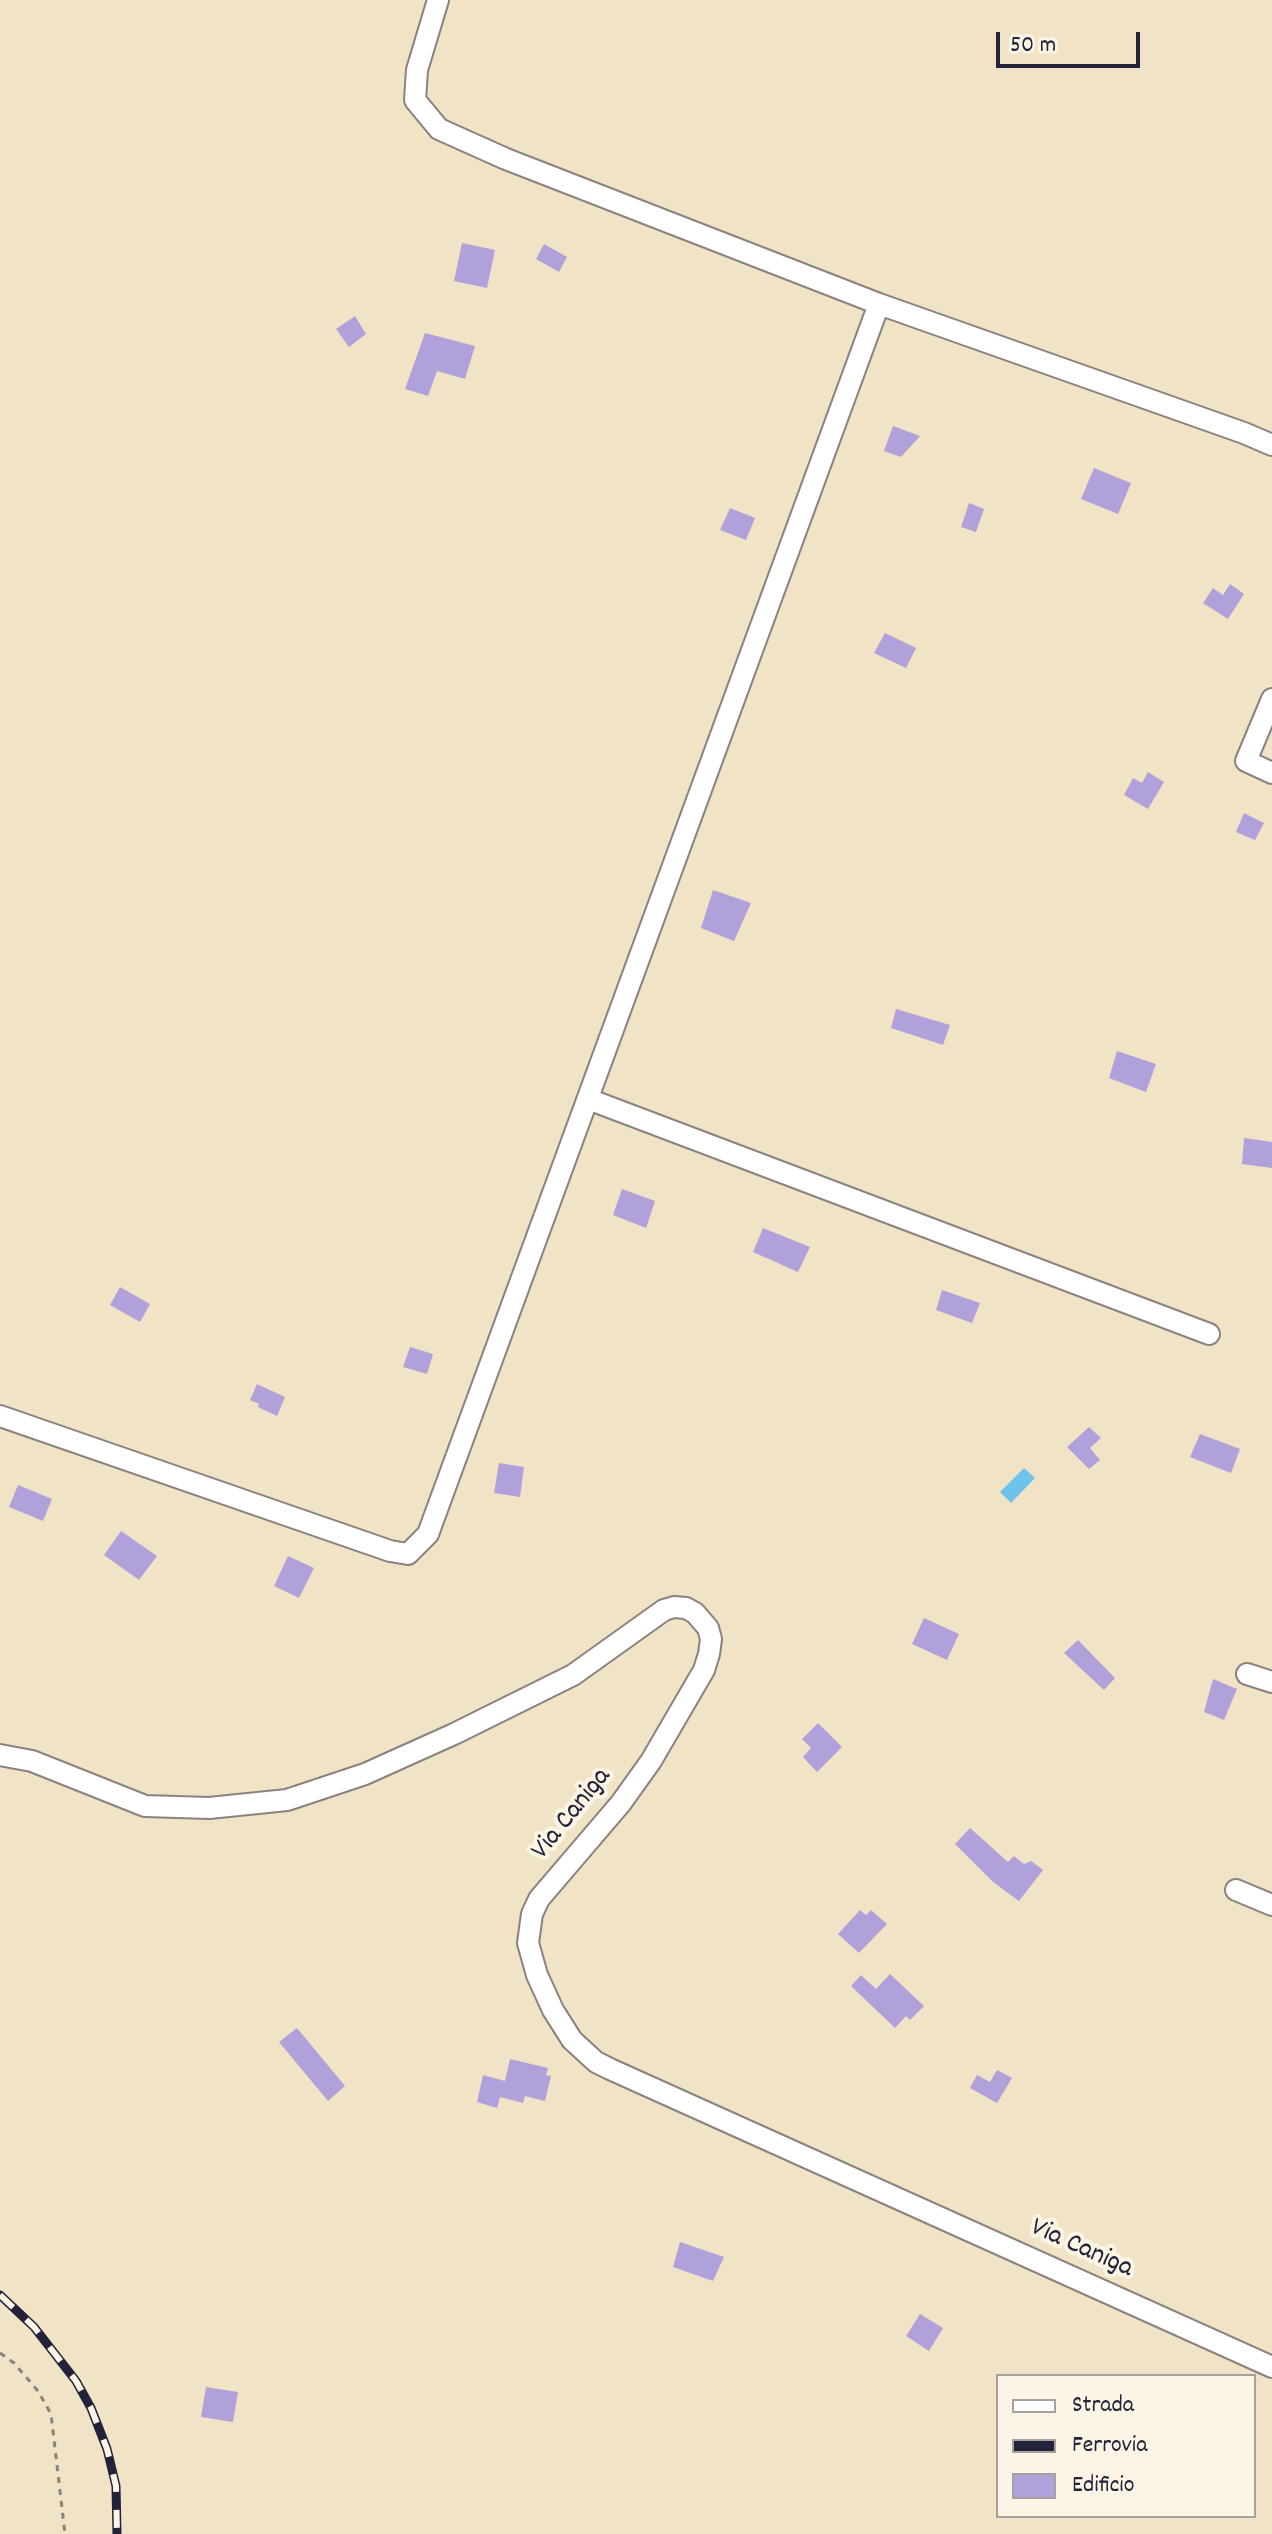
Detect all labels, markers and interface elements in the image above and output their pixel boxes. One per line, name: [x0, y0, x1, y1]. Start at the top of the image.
scale bar: [1000, 16, 1144, 66]
text: 50 m: [1010, 29, 1056, 63]
street label: Via Caniga: [526, 1762, 620, 1868]
street label: Via Caniga: [1025, 2213, 1137, 2287]
legend: [996, 2374, 1256, 2518]
text: Strada: [1072, 2389, 1134, 2423]
text: Ferrovia: [1072, 2429, 1147, 2463]
text: Edificio: [1072, 2469, 1134, 2503]

